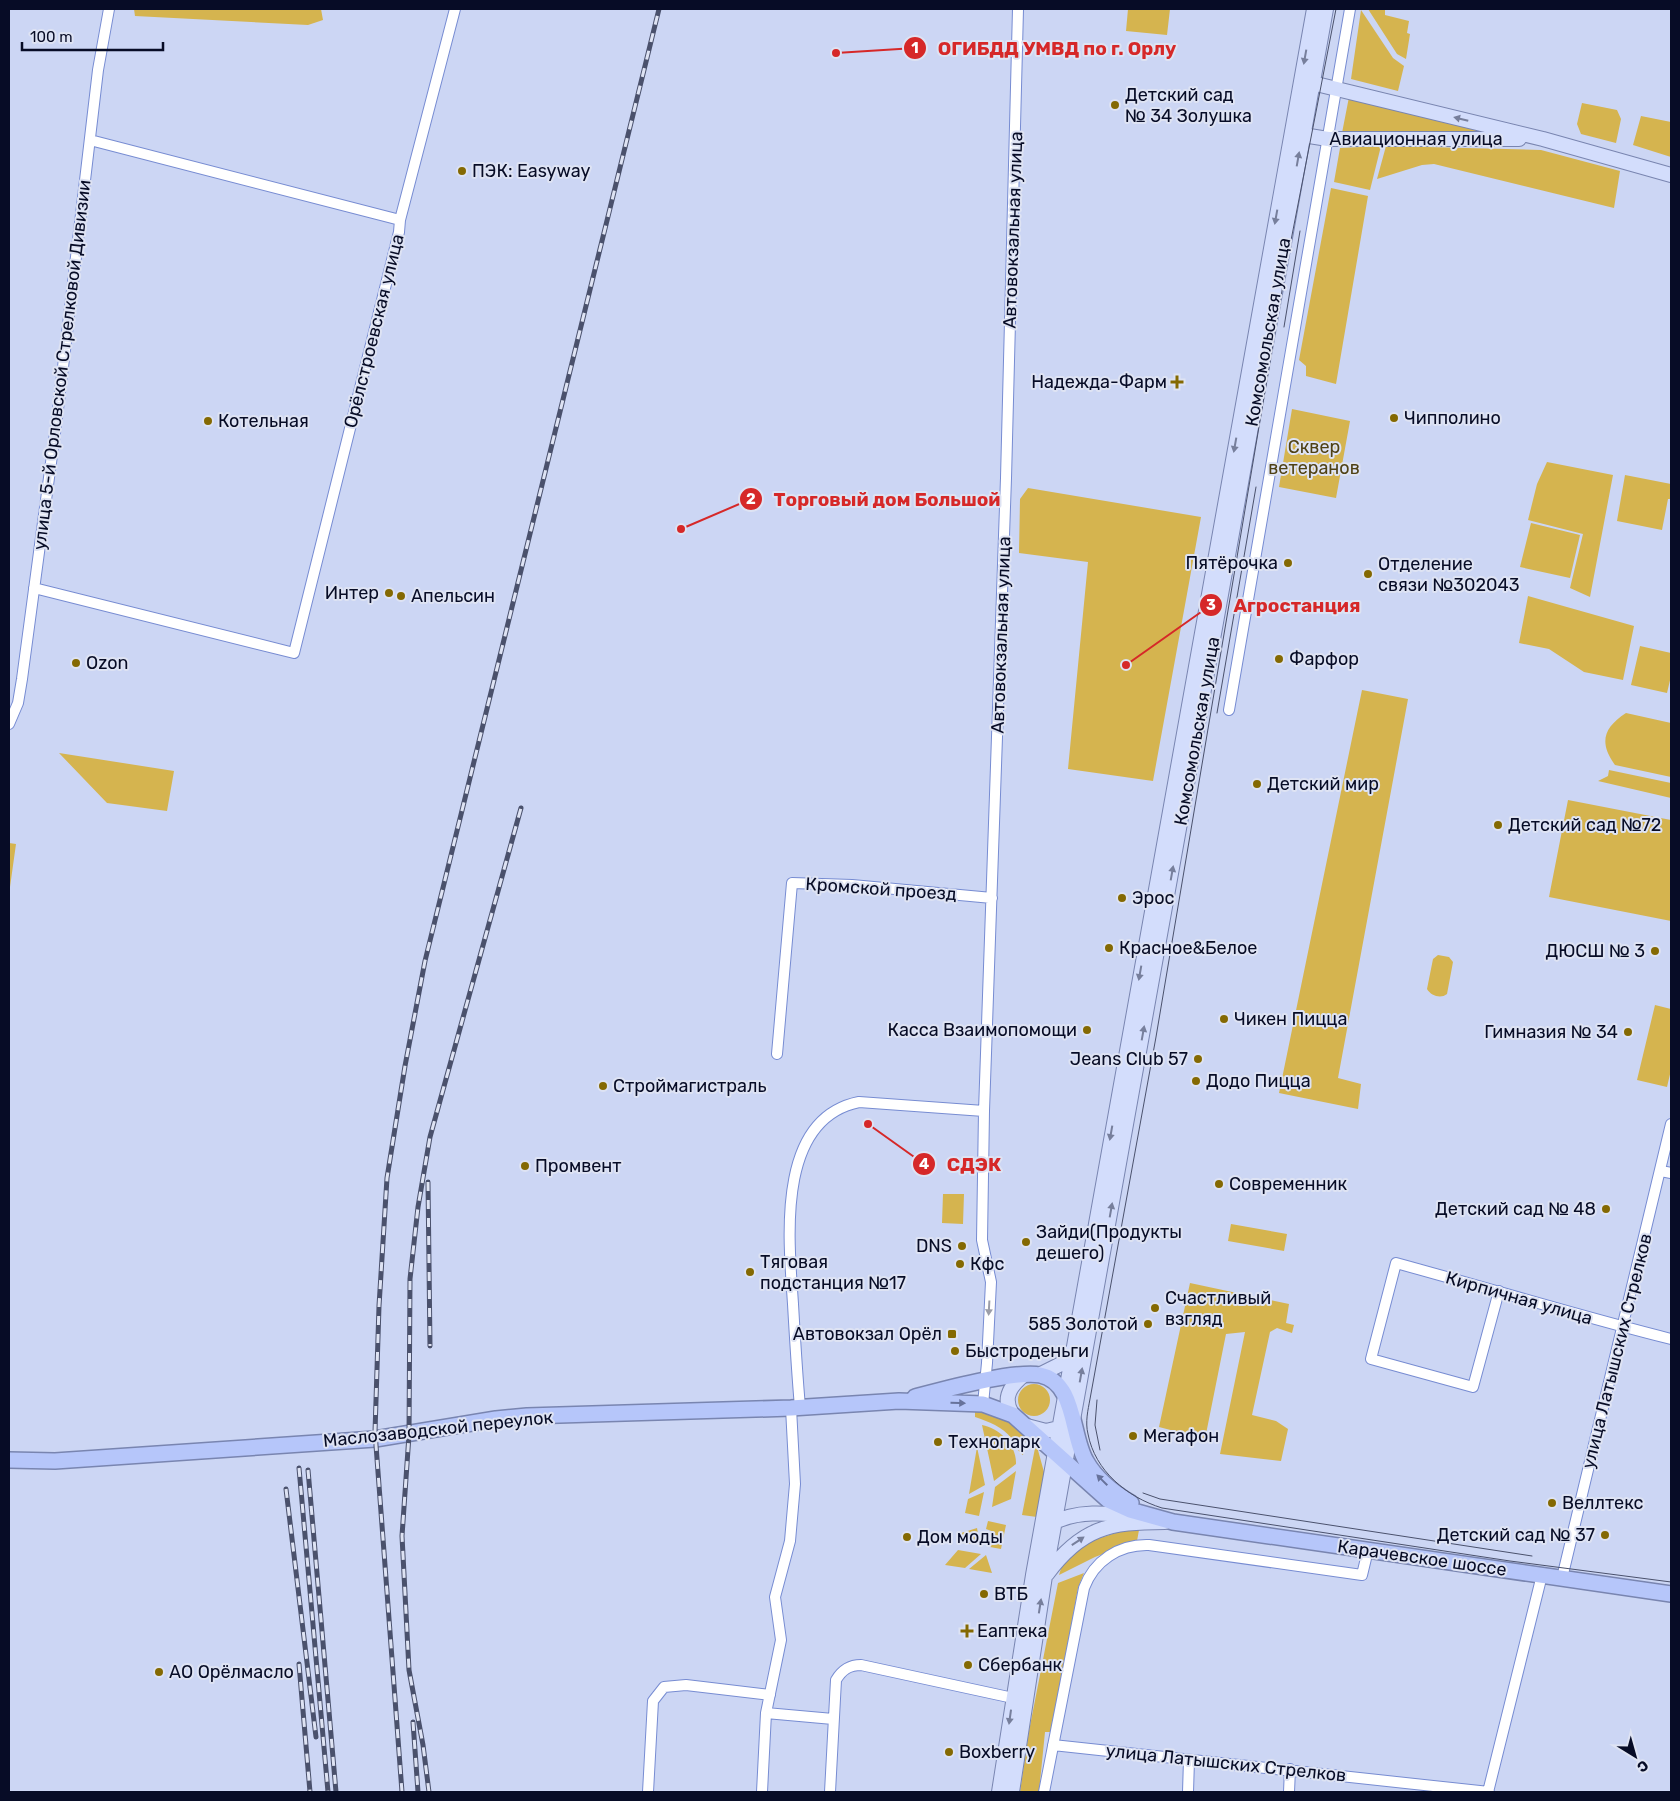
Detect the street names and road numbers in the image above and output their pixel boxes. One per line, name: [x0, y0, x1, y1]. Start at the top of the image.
street label: Авиационная улица: [1329, 128, 1503, 150]
street label: Автовокзальная улица: [999, 131, 1027, 329]
street label: улица 5-й Орловской Стрелковой Дивизии: [28, 179, 96, 551]
street label: Орёлстроевская улица: [339, 232, 409, 430]
street label: Комсомольская улица: [1241, 236, 1295, 428]
street label: Автовокзальная улица: [987, 536, 1015, 734]
street label: Комсомольская улица: [1170, 635, 1224, 827]
street label: Кромской проезд: [805, 873, 958, 905]
street label: улица Латышских Стрелков: [1577, 1231, 1657, 1471]
street label: Кирпичная улица: [1443, 1267, 1595, 1329]
street label: Маслозаводской переулок: [322, 1406, 554, 1452]
street label: Карачевское шоссе: [1336, 1535, 1508, 1581]
street label: улица Латышских Стрелков: [1105, 1739, 1347, 1787]

